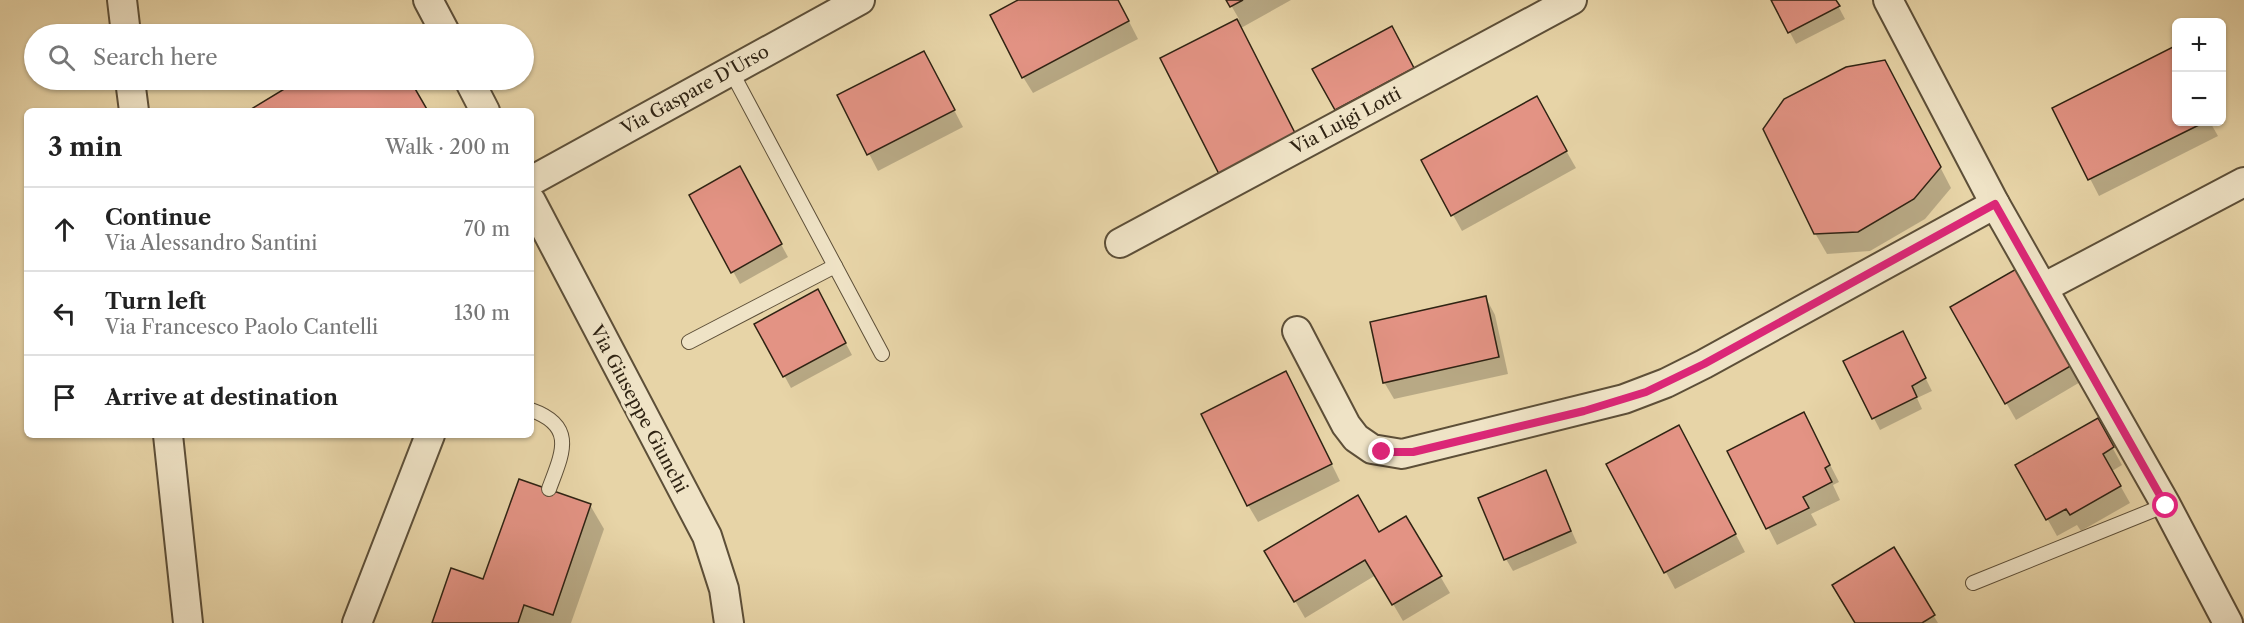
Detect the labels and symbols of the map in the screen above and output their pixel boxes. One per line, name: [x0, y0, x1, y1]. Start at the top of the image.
street label: Via Gaspare D'Urso: [616, 40, 773, 140]
street label: Via Luigi Lotti: [1286, 82, 1405, 160]
street label: Via Giuseppe Giunchi: [585, 320, 693, 497]
route end: [1368, 438, 1394, 464]
route start: [2152, 492, 2178, 518]

